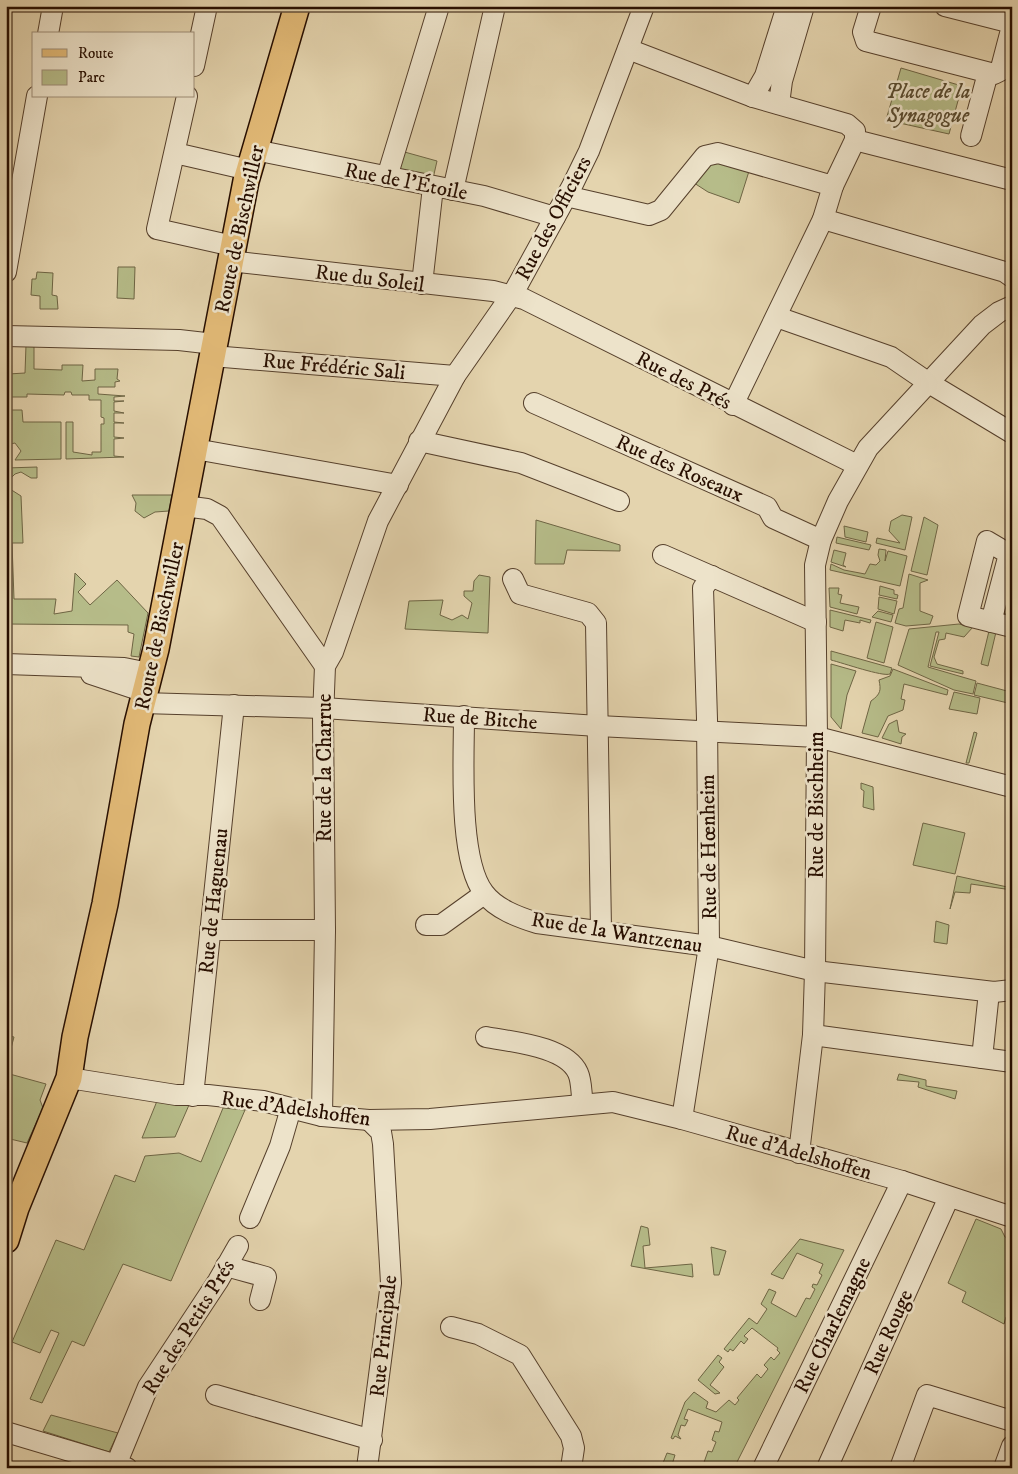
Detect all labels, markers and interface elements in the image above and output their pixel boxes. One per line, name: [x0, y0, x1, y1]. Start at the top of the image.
legend: [32, 32, 195, 98]
text: Route: [78, 44, 113, 63]
text: Parc: [78, 68, 106, 87]
park label: Place de la Synagogue: [886, 79, 970, 129]
street label: Route de Bischwiller: [209, 143, 271, 316]
street label: Rue des Officiers: [510, 152, 598, 285]
street label: Rue de l'Étoile: [342, 156, 470, 207]
street label: Rue du Soleil: [314, 259, 427, 299]
street label: Rue des Prés: [631, 346, 736, 416]
street label: Rue Frédéric Sali: [261, 348, 406, 386]
street label: Rue des Roseaux: [612, 429, 748, 509]
street label: Route de Bischwiller: [129, 540, 191, 713]
street label: Rue de la Charrue: [312, 693, 338, 843]
street label: Rue de Bitche: [422, 702, 538, 736]
street label: Rue de Bischheim: [804, 731, 830, 879]
street label: Rue de Hœnheim: [695, 774, 723, 920]
street label: Rue de Haguenau: [193, 827, 235, 975]
street label: Rue de la Wantzenau: [529, 907, 704, 959]
street label: Rue d'Adelshoffen: [219, 1086, 372, 1132]
street label: Rue d'Adelshoffen: [723, 1120, 875, 1186]
street label: Rue Charlemagne: [789, 1253, 877, 1398]
street label: Rue des Petits Prés: [137, 1255, 241, 1400]
street label: Rue Principale: [365, 1274, 403, 1398]
street label: Rue Rouge: [859, 1286, 919, 1379]

